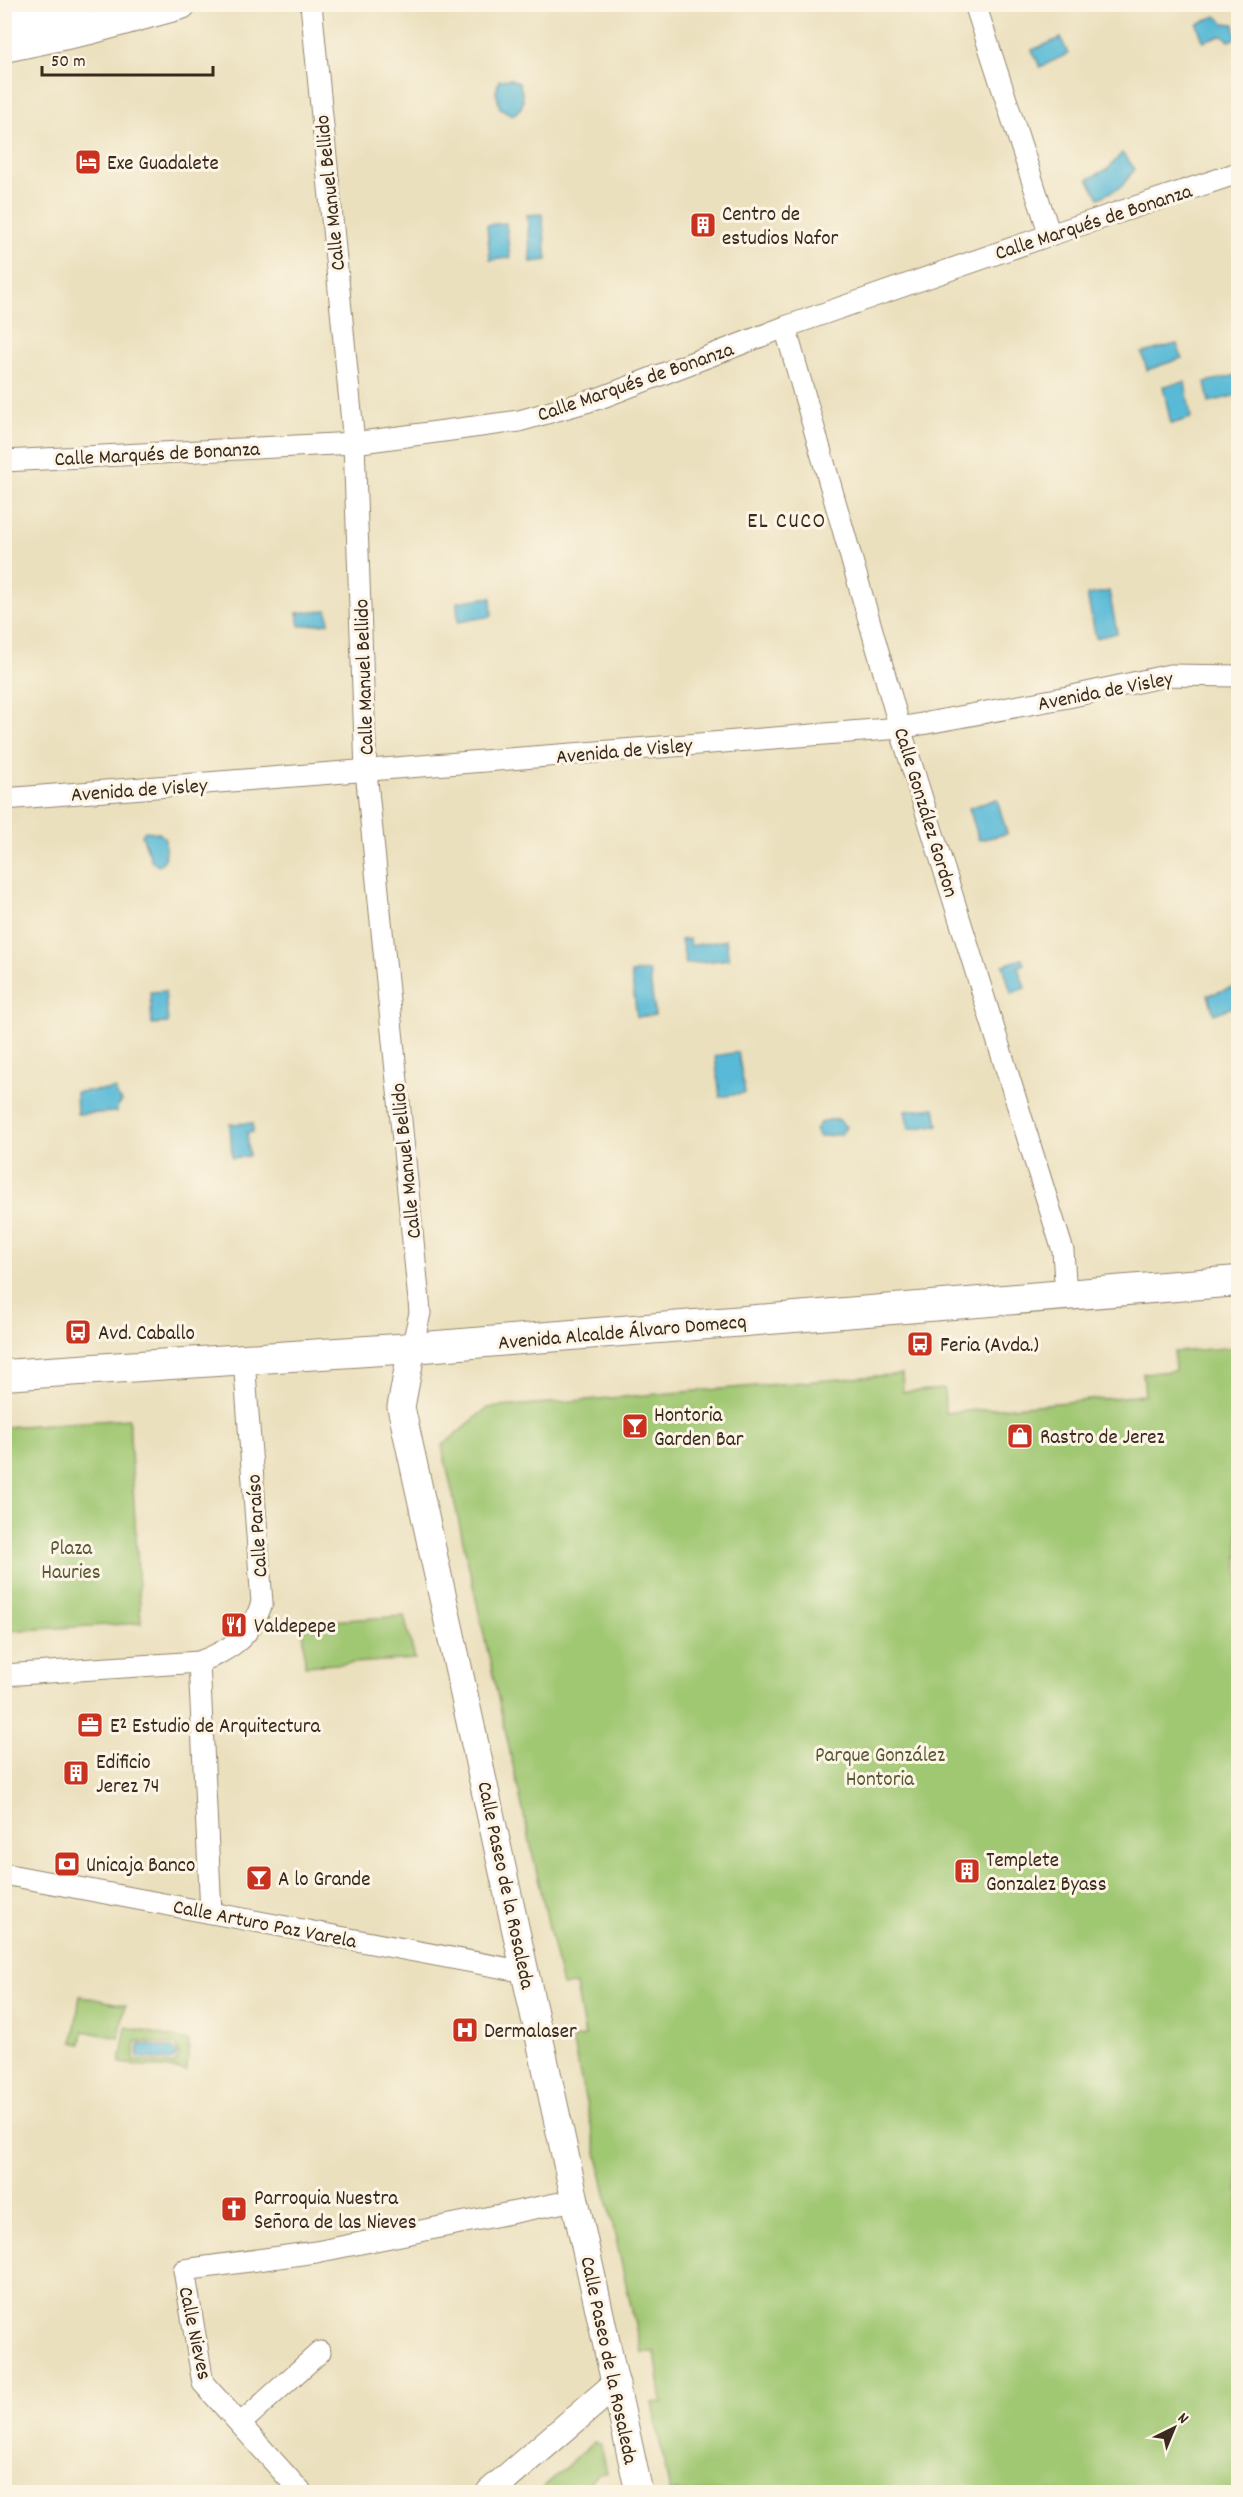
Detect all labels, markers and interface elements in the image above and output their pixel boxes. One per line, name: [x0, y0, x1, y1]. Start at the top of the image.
scale bar: [42, 39, 213, 77]
text: 50 m: [51, 50, 86, 75]
street label: Calle Manuel Bellido: [309, 113, 355, 272]
hotel icon: Exe Guadalete: [73, 147, 103, 177]
place label: Exe Guadalete: [107, 150, 219, 180]
street label: Calle Marqués de Bonanza: [992, 177, 1197, 270]
place label: Centro de estudios Nafor: [722, 201, 839, 255]
building icon: Centro de estudios Nafor: [688, 210, 718, 240]
street label: Calle Marqués de Bonanza: [534, 336, 739, 431]
street label: Calle Marqués de Bonanza: [54, 436, 262, 476]
district label: EL CUCO: [747, 507, 827, 538]
street label: Calle Manuel Bellido: [348, 598, 384, 756]
street label: Avenida de Visley: [1035, 665, 1176, 721]
street label: Calle González Gordon: [884, 724, 964, 901]
street label: Avenida de Visley: [555, 732, 694, 774]
street label: Avenida de Visley: [70, 772, 209, 812]
street label: Calle Manuel Bellido: [385, 1081, 431, 1240]
street label: Avenida Alcalde Álvaro Domecq: [497, 1308, 748, 1360]
bus stop icon: Avd. Caballo: [63, 1317, 93, 1347]
place label: Avd. Caballo: [98, 1320, 195, 1350]
bus stop icon: Feria (Avda.): [905, 1329, 935, 1359]
place label: Feria (Avda.): [940, 1332, 1039, 1362]
place label: Hontoria Garden Bar: [654, 1402, 744, 1456]
bar icon: Hontoria Garden Bar: [620, 1411, 650, 1441]
shop icon: Rastro de Jerez: [1005, 1421, 1035, 1451]
place label: Rastro de Jerez: [1040, 1424, 1164, 1454]
street label: Calle Paraíso: [240, 1473, 278, 1578]
park label: Plaza Hauries: [41, 1535, 101, 1589]
restaurant icon: Valdepepe: [219, 1610, 249, 1640]
place label: Valdepepe: [254, 1613, 336, 1643]
office icon: E² Estudio de Arquitectura: [75, 1710, 105, 1740]
place label: E² Estudio de Arquitectura: [110, 1713, 321, 1743]
park label: Parque González Hontoria: [815, 1742, 945, 1796]
place label: Edificio Jerez 74: [96, 1749, 159, 1803]
building icon: Edificio Jerez 74: [61, 1758, 91, 1788]
street label: Calle Paseo de la Rosaleda: [467, 1779, 541, 1993]
place label: Templete Gonzalez Byass: [986, 1847, 1107, 1901]
bank icon: Unicaja Banco: [52, 1849, 82, 1879]
place label: Unicaja Banco: [86, 1852, 195, 1882]
building icon: Templete Gonzalez Byass: [952, 1856, 982, 1886]
bar icon: A lo Grande: [244, 1863, 274, 1893]
place label: A lo Grande: [278, 1866, 370, 1896]
street label: Calle Arturo Paz Varela: [170, 1893, 360, 1959]
hospital icon: Dermalaser: [450, 2015, 480, 2045]
place label: Dermalaser: [484, 2018, 577, 2048]
place label: Parroquia Nuestra Señora de las Nieves: [254, 2185, 417, 2239]
church icon: Parroquia Nuestra Señora de las Nieves: [219, 2194, 249, 2224]
street label: Calle Paseo de la Rosaleda: [570, 2254, 644, 2468]
street label: Calle Nieves: [169, 2284, 218, 2383]
north arrow: [1144, 2398, 1204, 2458]
text: N: [1172, 2408, 1193, 2430]

